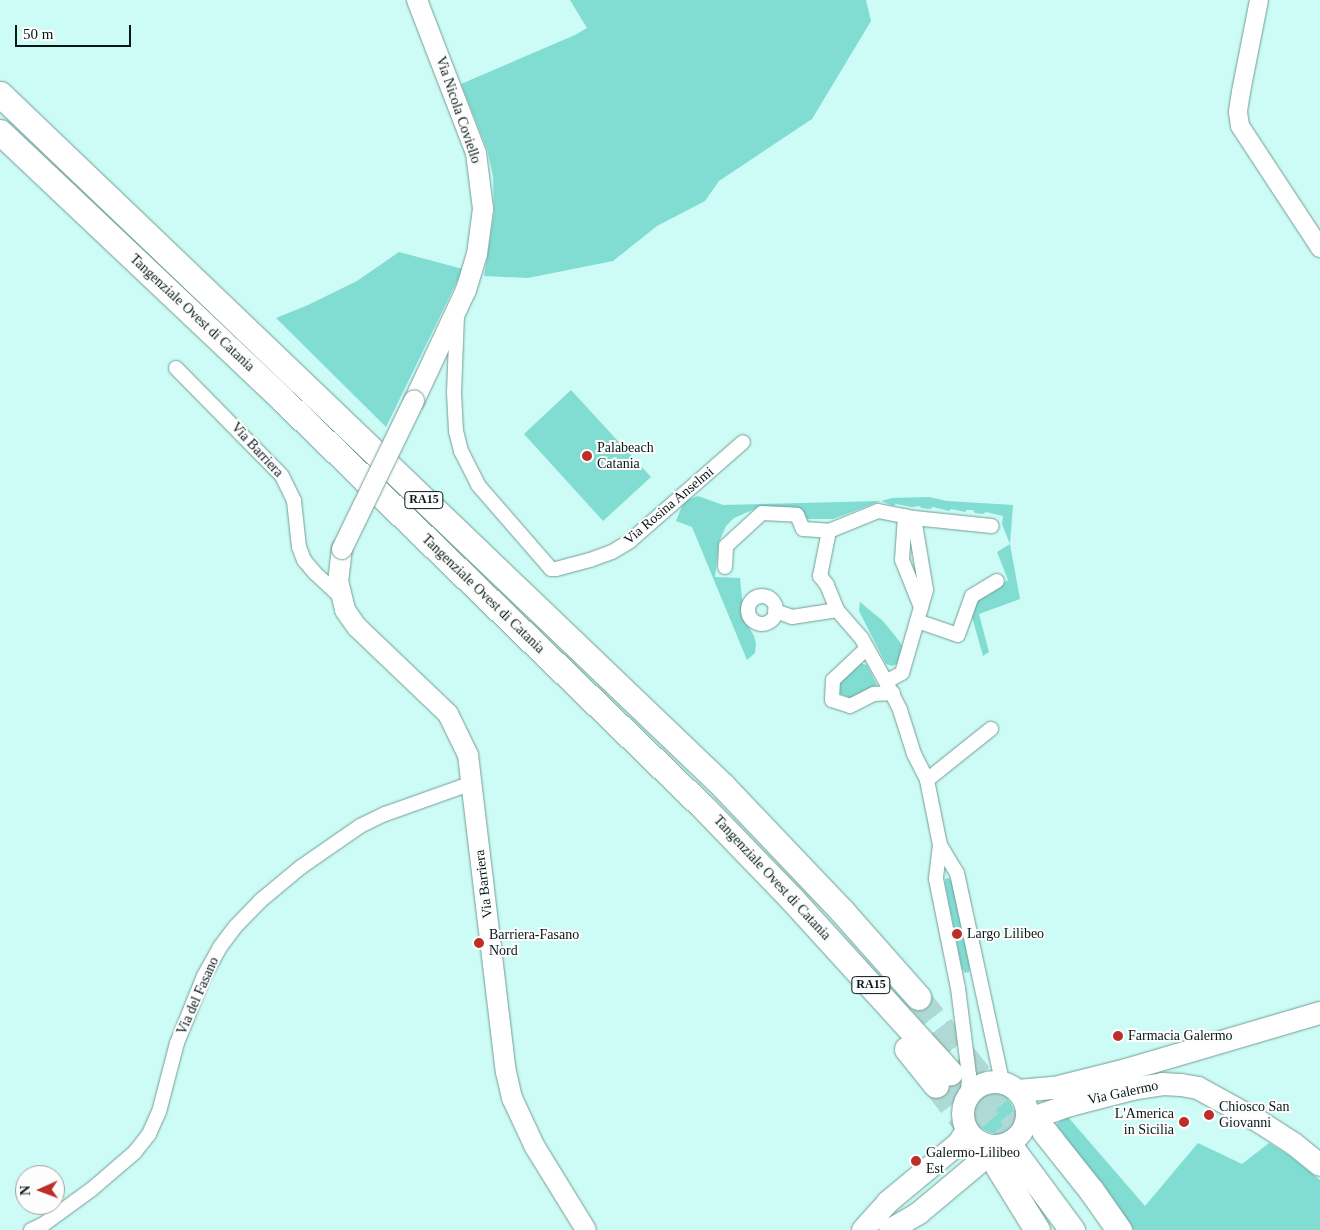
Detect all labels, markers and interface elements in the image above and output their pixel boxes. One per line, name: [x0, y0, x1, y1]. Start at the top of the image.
scale bar: [18, 15, 134, 47]
text: 50 m: [23, 26, 53, 42]
street label: Via Nicola Coviello: [432, 54, 484, 166]
street label: Tangenziale Ovest di Catania: [126, 251, 258, 375]
street label: Via Barriera: [227, 419, 287, 481]
place label: Palabeach Catania: [597, 440, 654, 472]
marker: Palabeach Catania: [581, 450, 593, 462]
street label: Via Rosina Anselmi: [620, 463, 718, 549]
road number: RA15: [404, 490, 444, 510]
street label: Tangenziale Ovest di Catania: [418, 531, 548, 657]
street label: Tangenziale Ovest di Catania: [710, 812, 834, 944]
street label: Via Barriera: [471, 849, 497, 919]
place label: Largo Lilibeo: [967, 926, 1044, 942]
place label: Barriera-Fasano Nord: [489, 927, 579, 960]
marker: Largo Lilibeo: [951, 928, 963, 940]
marker: Barriera-Fasano Nord: [473, 937, 485, 949]
street label: Via del Fasano: [173, 955, 223, 1037]
road number: RA15: [851, 976, 891, 994]
place label: Farmacia Galermo: [1128, 1028, 1233, 1044]
marker: Farmacia Galermo: [1112, 1030, 1124, 1042]
street label: Via Galermo: [1086, 1077, 1160, 1109]
place label: Chiosco San Giovanni: [1219, 1099, 1289, 1132]
place label: L'America in Sicilia: [1115, 1106, 1174, 1138]
marker: Chiosco San Giovanni: [1203, 1109, 1215, 1121]
marker: L'America in Sicilia: [1178, 1116, 1190, 1128]
place label: Galermo-Lilibeo Est: [926, 1145, 1020, 1178]
marker: Galermo-Lilibeo Est: [910, 1155, 922, 1167]
north arrow: [15, 1165, 65, 1215]
text: N: [18, 1185, 33, 1196]

